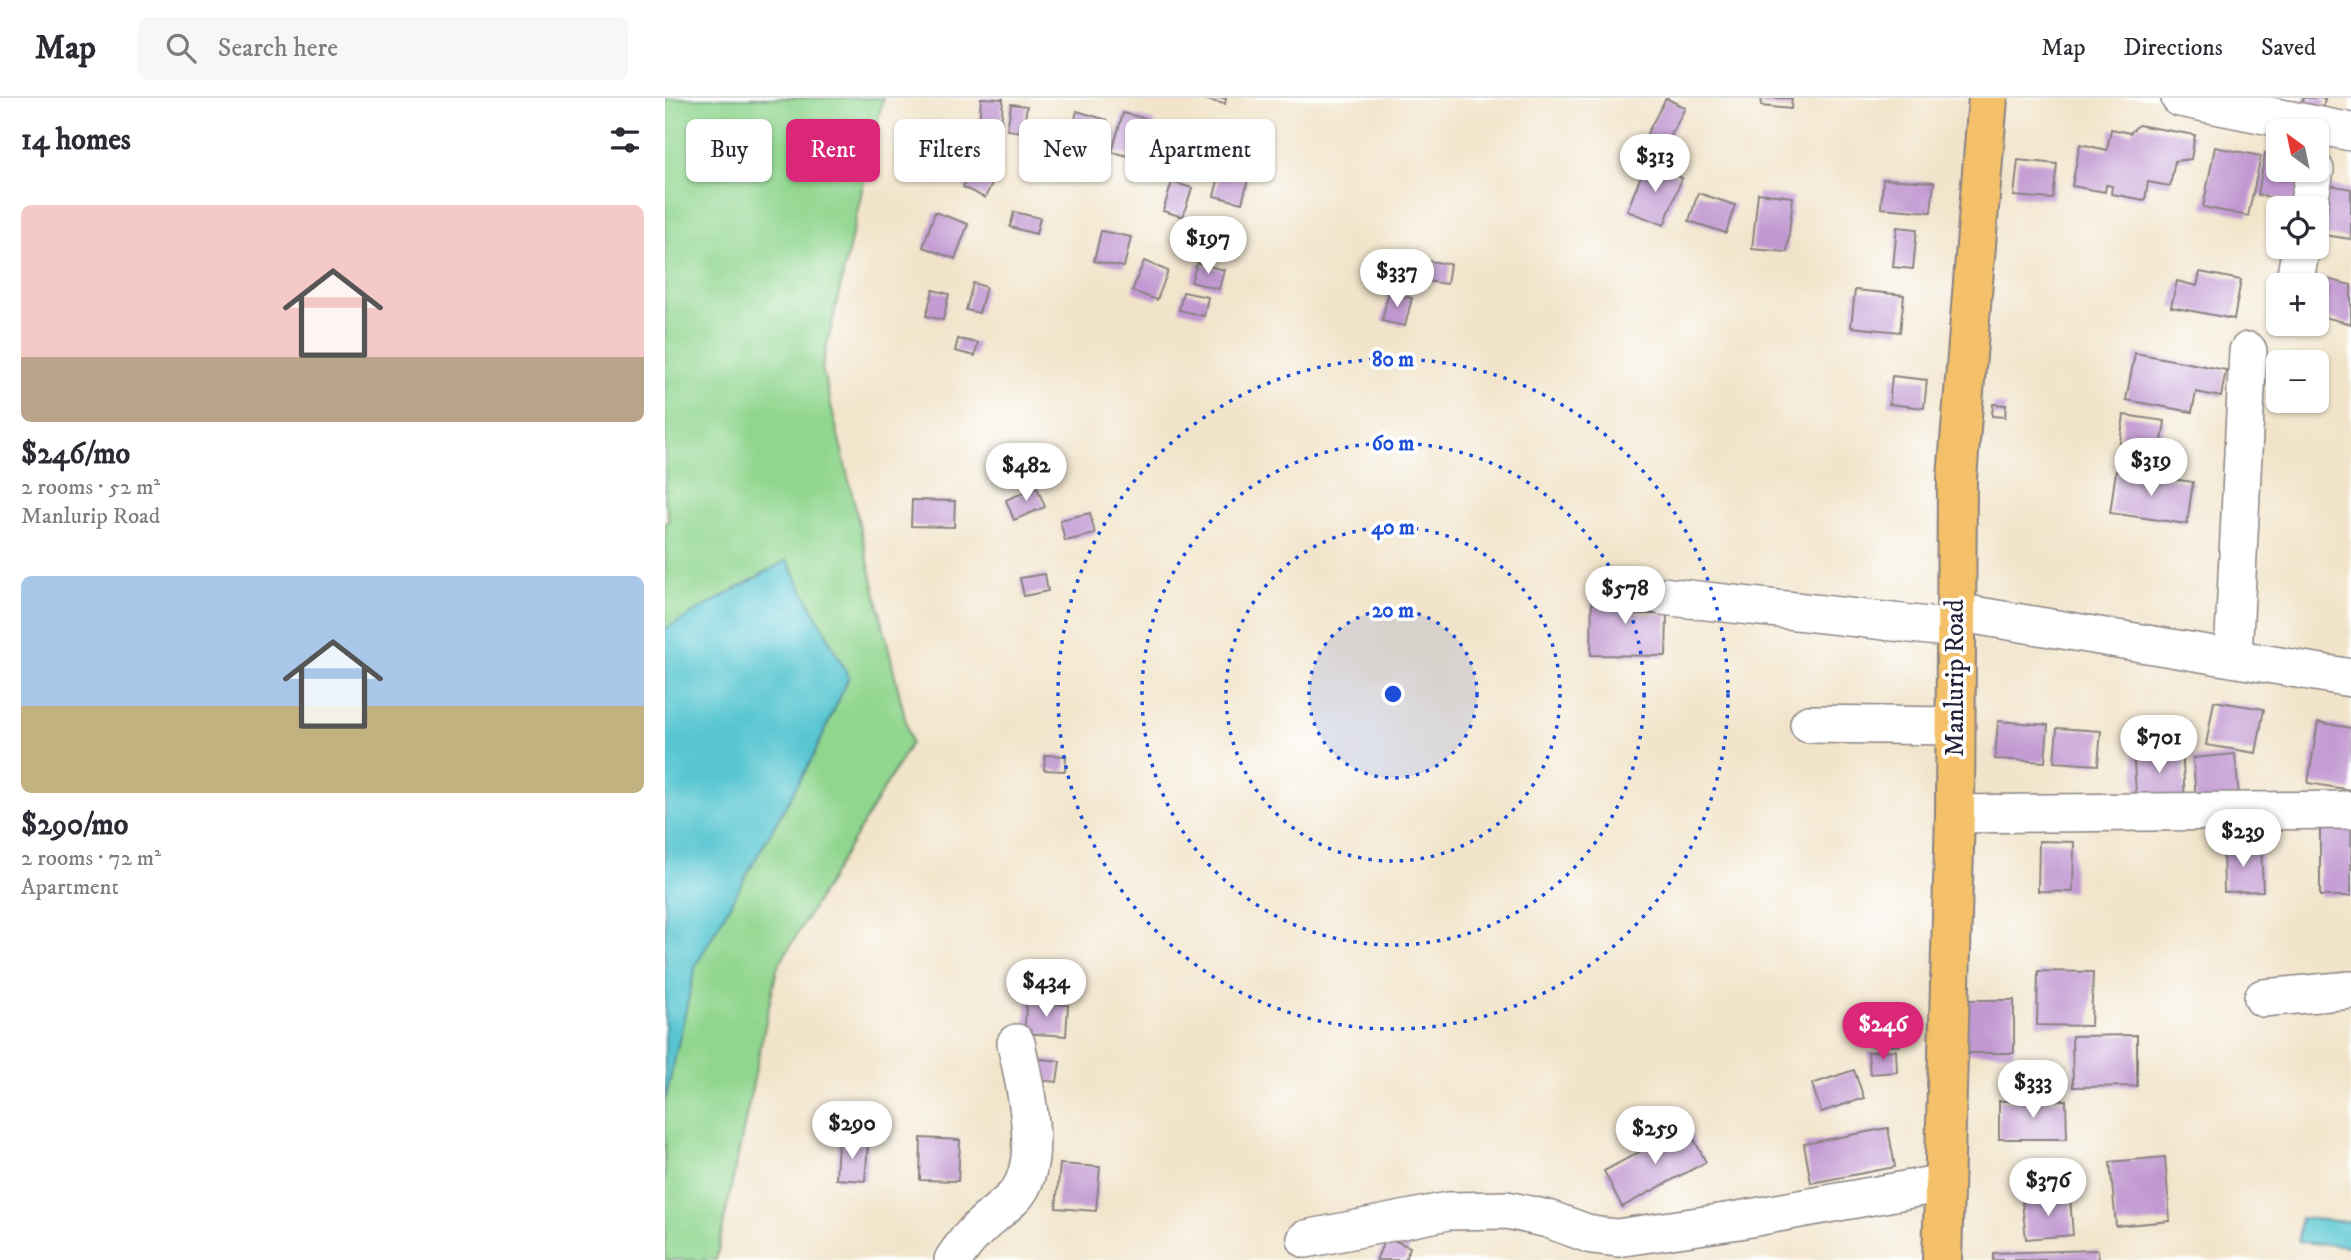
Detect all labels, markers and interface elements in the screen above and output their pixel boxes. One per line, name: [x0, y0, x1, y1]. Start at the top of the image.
search box: [138, 17, 628, 80]
text: Map: [35, 28, 96, 69]
icon: search: [162, 29, 200, 67]
text: Search here: [218, 32, 338, 65]
text: Map: [2041, 33, 2086, 63]
text: Directions: [2124, 33, 2223, 63]
text: Saved: [2261, 33, 2316, 63]
chip: Buy: [686, 119, 772, 182]
chip: Rent: [786, 119, 880, 182]
chip: Filters: [894, 119, 1005, 182]
chip: New: [1019, 119, 1111, 182]
chip: Apartment: [1125, 119, 1275, 182]
north arrow: [2266, 119, 2329, 182]
map controls: [2266, 119, 2329, 413]
icon: filters: [606, 121, 644, 159]
text: 14 homes: [21, 122, 131, 159]
pin: $313: [1614, 134, 1696, 194]
text: $313: [1636, 142, 1674, 171]
button: locate: [2266, 196, 2329, 259]
pin: $197: [1167, 216, 1249, 276]
text: $197: [1186, 224, 1230, 253]
icon: home: [270, 250, 396, 376]
pin: $337: [1356, 250, 1438, 309]
text: $337: [1376, 257, 1418, 286]
button: +: [2266, 273, 2329, 336]
text: 80 m: [1372, 347, 1414, 373]
button: −: [2266, 350, 2329, 413]
text: 60 m: [1372, 431, 1414, 457]
text: $246/mo: [21, 436, 130, 473]
pin: $319: [2110, 438, 2192, 498]
pin: $482: [985, 444, 1067, 503]
text: $319: [2131, 446, 2171, 475]
text: $482: [1002, 451, 1050, 480]
text: 2 rooms · 52 m²: [21, 473, 160, 502]
text: Manlurip Road: [21, 502, 160, 531]
text: 40 m: [1371, 515, 1415, 541]
pin: $578: [1584, 566, 1666, 626]
text: $578: [1601, 574, 1649, 603]
text: 20 m: [1372, 598, 1414, 624]
street label: Manlurip Road: [1939, 599, 1972, 757]
icon: home: [270, 621, 396, 747]
centre of rings: [1381, 682, 1405, 706]
pin: $701: [2118, 716, 2200, 775]
text: $701: [2136, 723, 2182, 752]
text: $290/mo: [21, 807, 128, 844]
pin: $239: [2202, 810, 2284, 869]
text: $239: [2221, 817, 2265, 846]
text: 2 rooms · 72 m²: [21, 844, 161, 873]
text: Apartment: [21, 873, 119, 902]
pin: $434: [1005, 960, 1087, 1019]
text: $434: [1022, 967, 1070, 996]
pin: $246: [1842, 1002, 1924, 1062]
text: $246: [1858, 1010, 1908, 1039]
pin: $333: [1992, 1060, 2074, 1120]
text: $333: [2014, 1068, 2052, 1097]
pin: $290: [811, 1102, 893, 1161]
pin: $259: [1614, 1107, 1696, 1166]
text: $290: [828, 1109, 876, 1138]
text: $259: [1632, 1114, 1678, 1143]
pin: $376: [2007, 1158, 2089, 1218]
text: $376: [2025, 1166, 2071, 1195]

